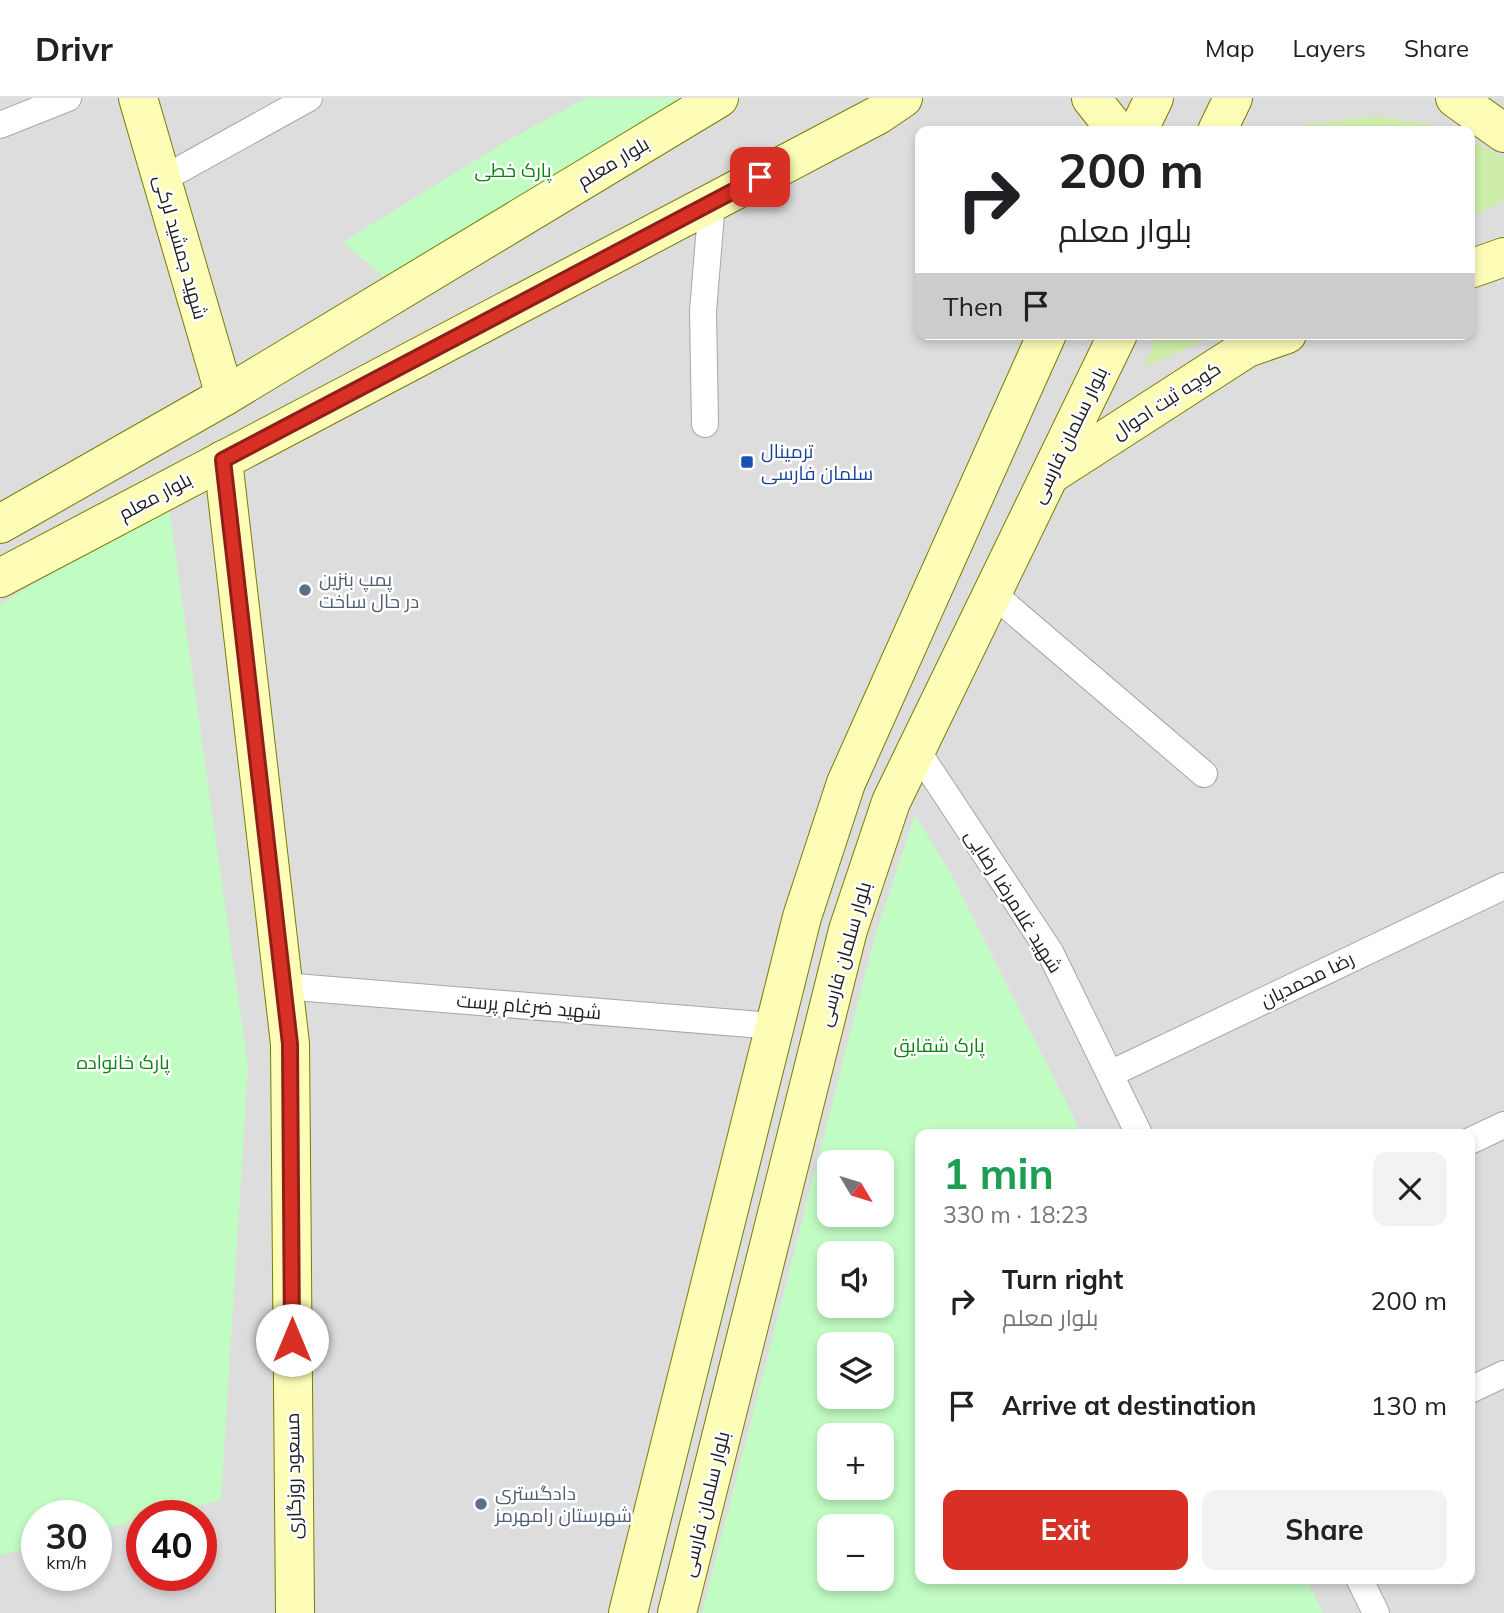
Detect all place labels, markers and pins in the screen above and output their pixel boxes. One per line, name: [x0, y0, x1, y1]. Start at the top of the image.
pin: [730, 147, 790, 207]
place label: ترمینال سلمان فارسی: [761, 439, 873, 485]
marker: ترمینال سلمان فارسی: [739, 454, 755, 470]
place label: پمپ بنزین در حال ساخت: [319, 567, 419, 613]
marker: پمپ بنزین در حال ساخت: [297, 582, 313, 598]
place label: دادگستری شهرستان رامهرمز: [494, 1481, 632, 1527]
marker: دادگستری شهرستان رامهرمز: [473, 1496, 489, 1512]

